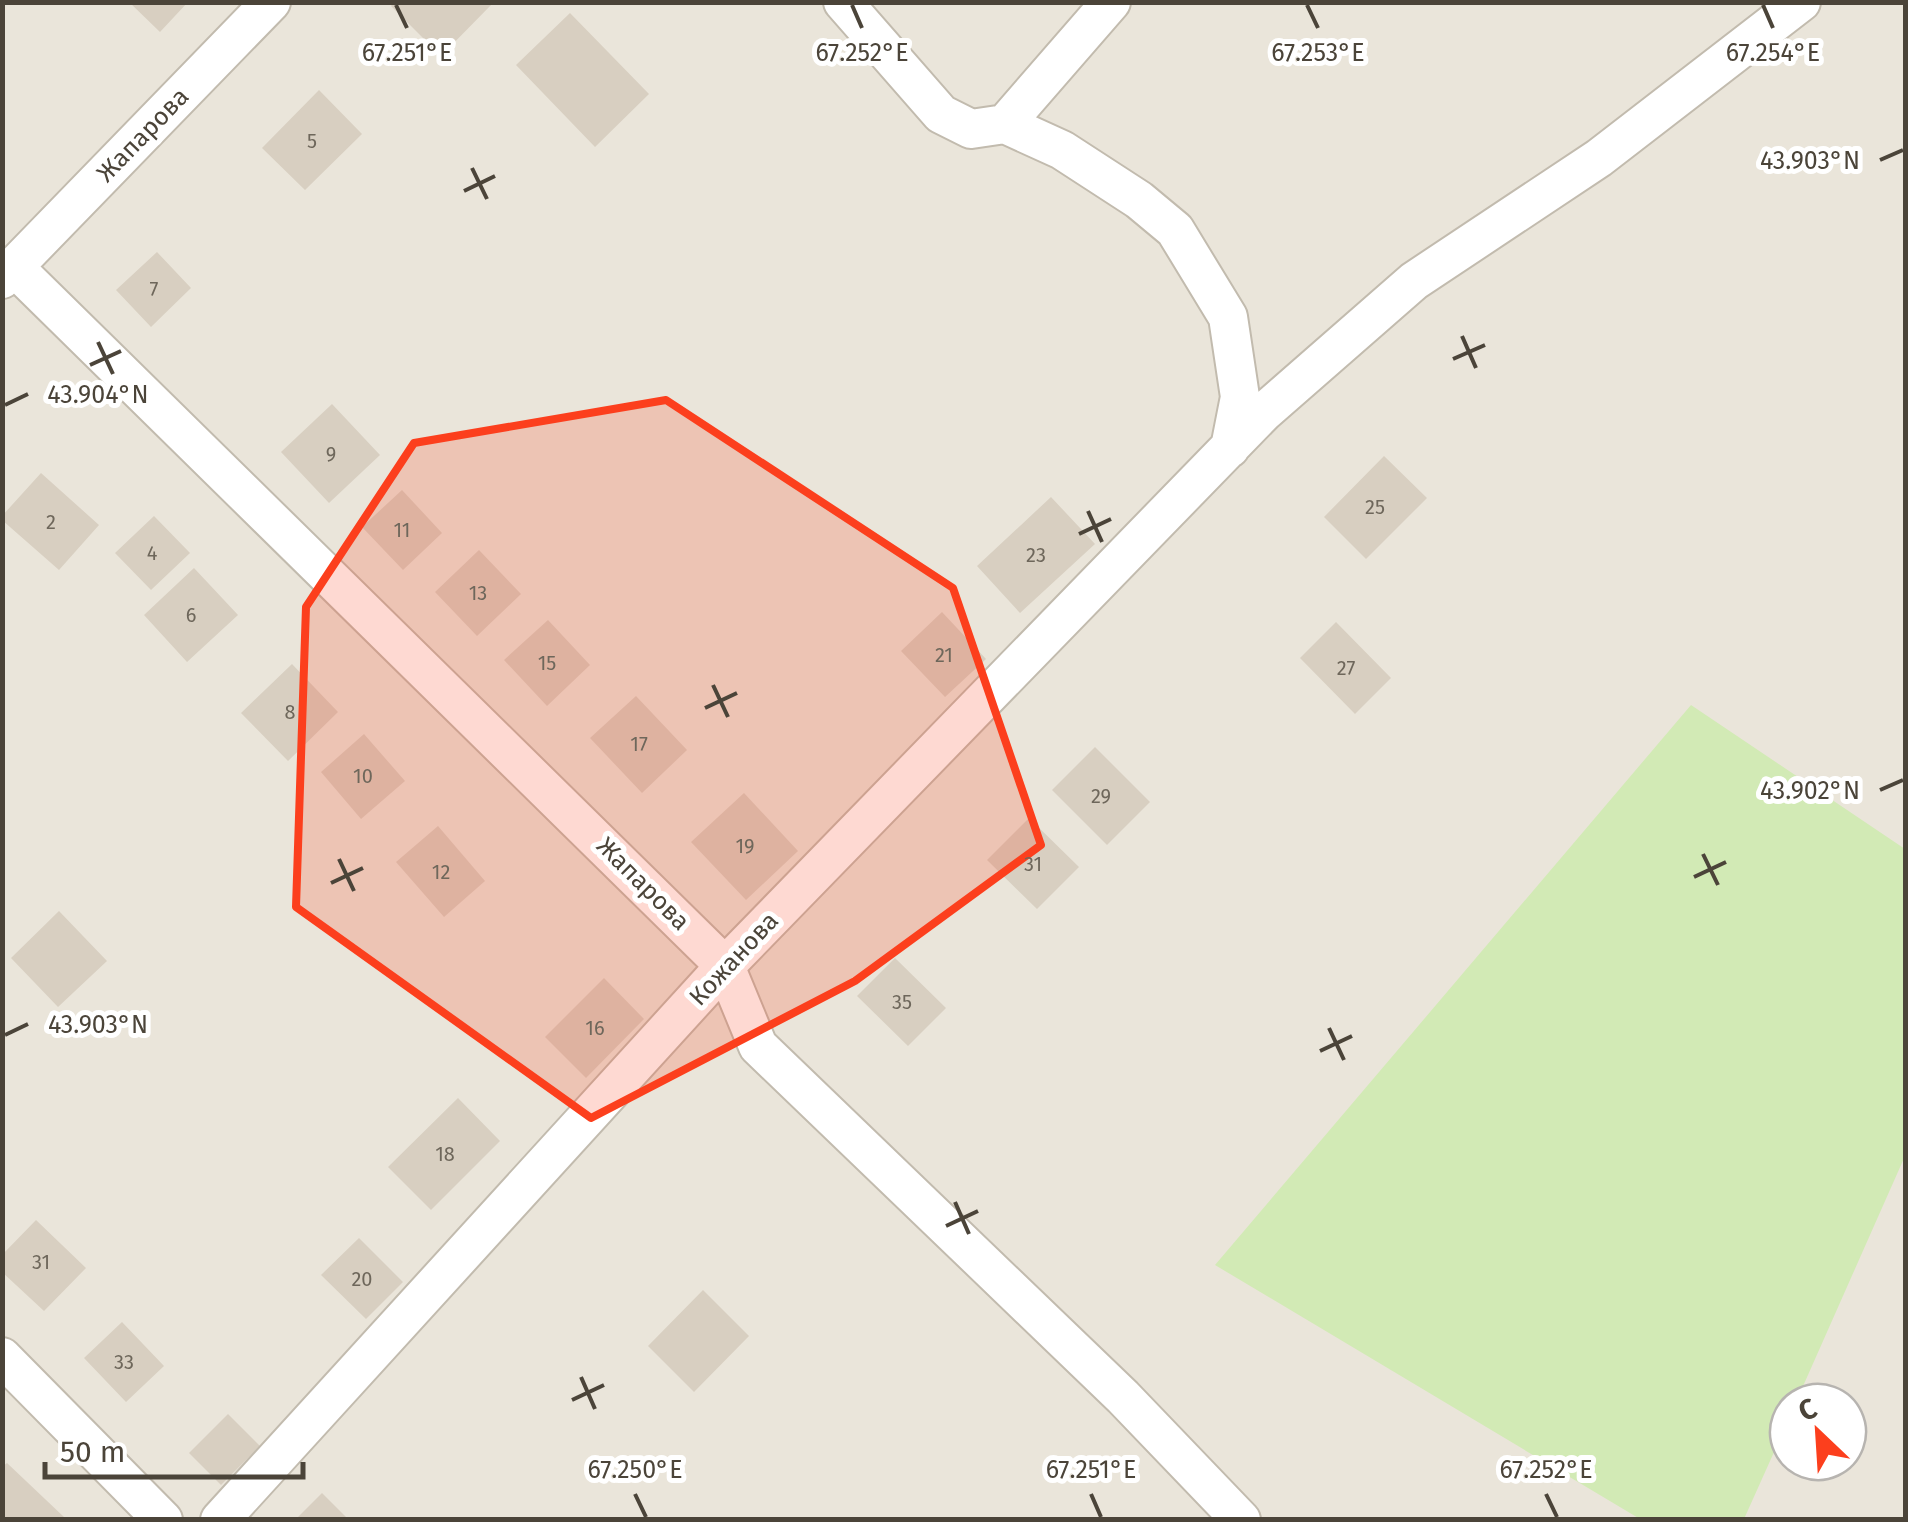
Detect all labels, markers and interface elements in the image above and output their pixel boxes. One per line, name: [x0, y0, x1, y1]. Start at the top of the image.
text: 67.251°E: [362, 38, 452, 68]
text: 67.252°E: [815, 38, 909, 68]
text: 67.253°E: [1271, 38, 1365, 68]
text: 67.254°E: [1726, 38, 1820, 68]
street label: Жапарова: [91, 82, 195, 188]
house number: 5: [307, 129, 317, 153]
text: 43.903°N: [1760, 146, 1860, 176]
house number: 7: [150, 277, 159, 301]
text: 43.904°N: [47, 380, 149, 410]
house number: 9: [326, 442, 336, 466]
house number: 25: [1365, 495, 1385, 519]
house number: 2: [46, 510, 56, 534]
house number: 11: [393, 518, 411, 542]
house number: 4: [147, 541, 158, 565]
house number: 23: [1026, 543, 1046, 567]
house number: 13: [469, 581, 487, 605]
house number: 6: [186, 603, 196, 627]
house number: 21: [935, 643, 953, 667]
house number: 15: [538, 651, 556, 675]
house number: 27: [1337, 656, 1355, 680]
house number: 8: [284, 700, 296, 724]
house number: 17: [630, 732, 648, 756]
house number: 10: [353, 764, 373, 788]
text: 43.902°N: [1760, 776, 1860, 806]
house number: 29: [1091, 784, 1111, 808]
street label: Жапарова: [590, 831, 696, 937]
house number: 19: [735, 834, 755, 858]
house number: 31: [1024, 852, 1042, 876]
house number: 12: [432, 860, 450, 884]
street label: Кожанова: [683, 906, 785, 1012]
house number: 35: [892, 990, 912, 1014]
text: 43.903°N: [48, 1010, 148, 1040]
house number: 16: [585, 1016, 605, 1040]
house number: 18: [435, 1142, 455, 1166]
house number: 31: [32, 1250, 50, 1274]
house number: 20: [351, 1267, 373, 1291]
house number: 33: [114, 1350, 134, 1374]
north arrow: [1768, 1382, 1868, 1482]
text: С: [1793, 1391, 1822, 1428]
scale bar: [45, 1417, 302, 1479]
text: 50 m: [60, 1434, 125, 1470]
text: 67.250°E: [587, 1455, 683, 1485]
text: 67.251°E: [1046, 1455, 1136, 1485]
text: 67.252°E: [1499, 1455, 1593, 1485]

